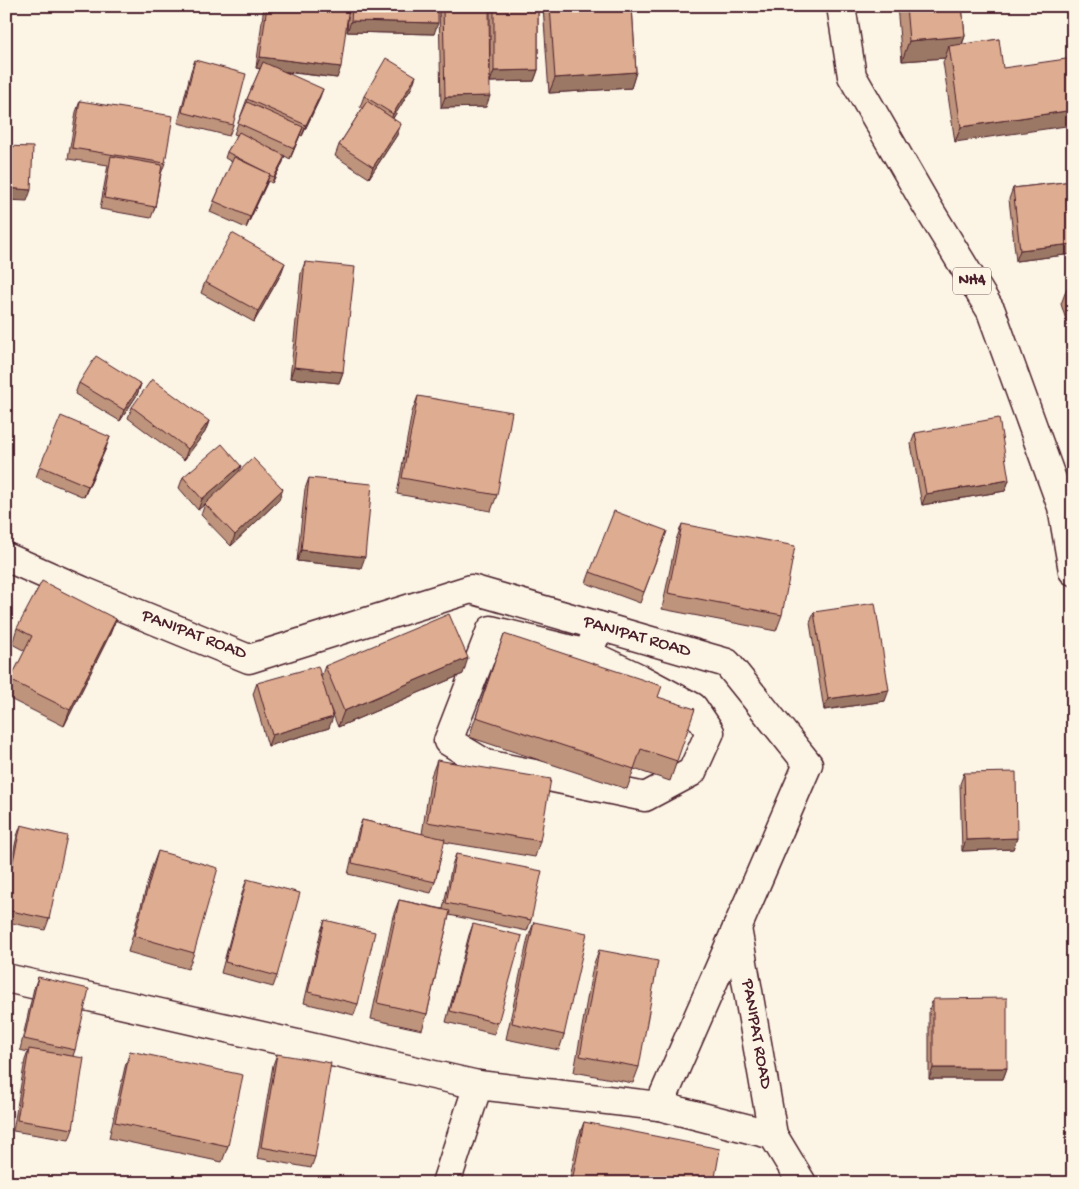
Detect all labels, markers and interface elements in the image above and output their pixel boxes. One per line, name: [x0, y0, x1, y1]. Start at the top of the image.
road number: NH4: [953, 268, 991, 294]
street label: PANIPAT ROAD: [137, 605, 250, 665]
street label: PANIPAT ROAD: [580, 611, 693, 662]
street label: PANIPAT ROAD: [736, 977, 776, 1091]

